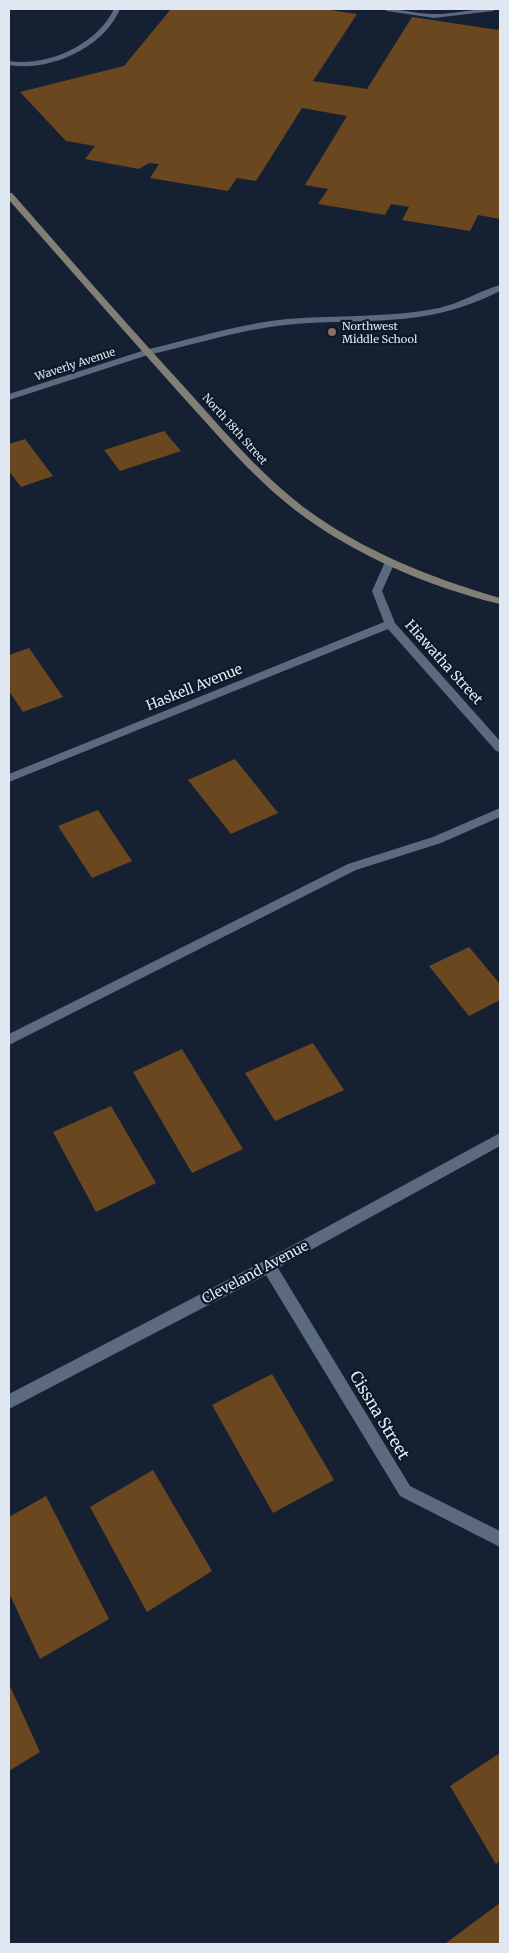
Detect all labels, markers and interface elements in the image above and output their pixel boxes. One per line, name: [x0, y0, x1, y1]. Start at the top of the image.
place label: Northwest Middle School: [342, 319, 418, 346]
marker: Northwest Middle School: [326, 326, 338, 338]
street label: Waverly Avenue: [32, 344, 117, 384]
street label: North 18th Street: [199, 391, 271, 468]
street label: Hiawatha Street: [401, 616, 487, 708]
street label: Haskell Avenue: [143, 659, 245, 715]
street label: Cleveland Avenue: [199, 1236, 311, 1308]
street label: Cissna Street: [346, 1367, 415, 1464]

